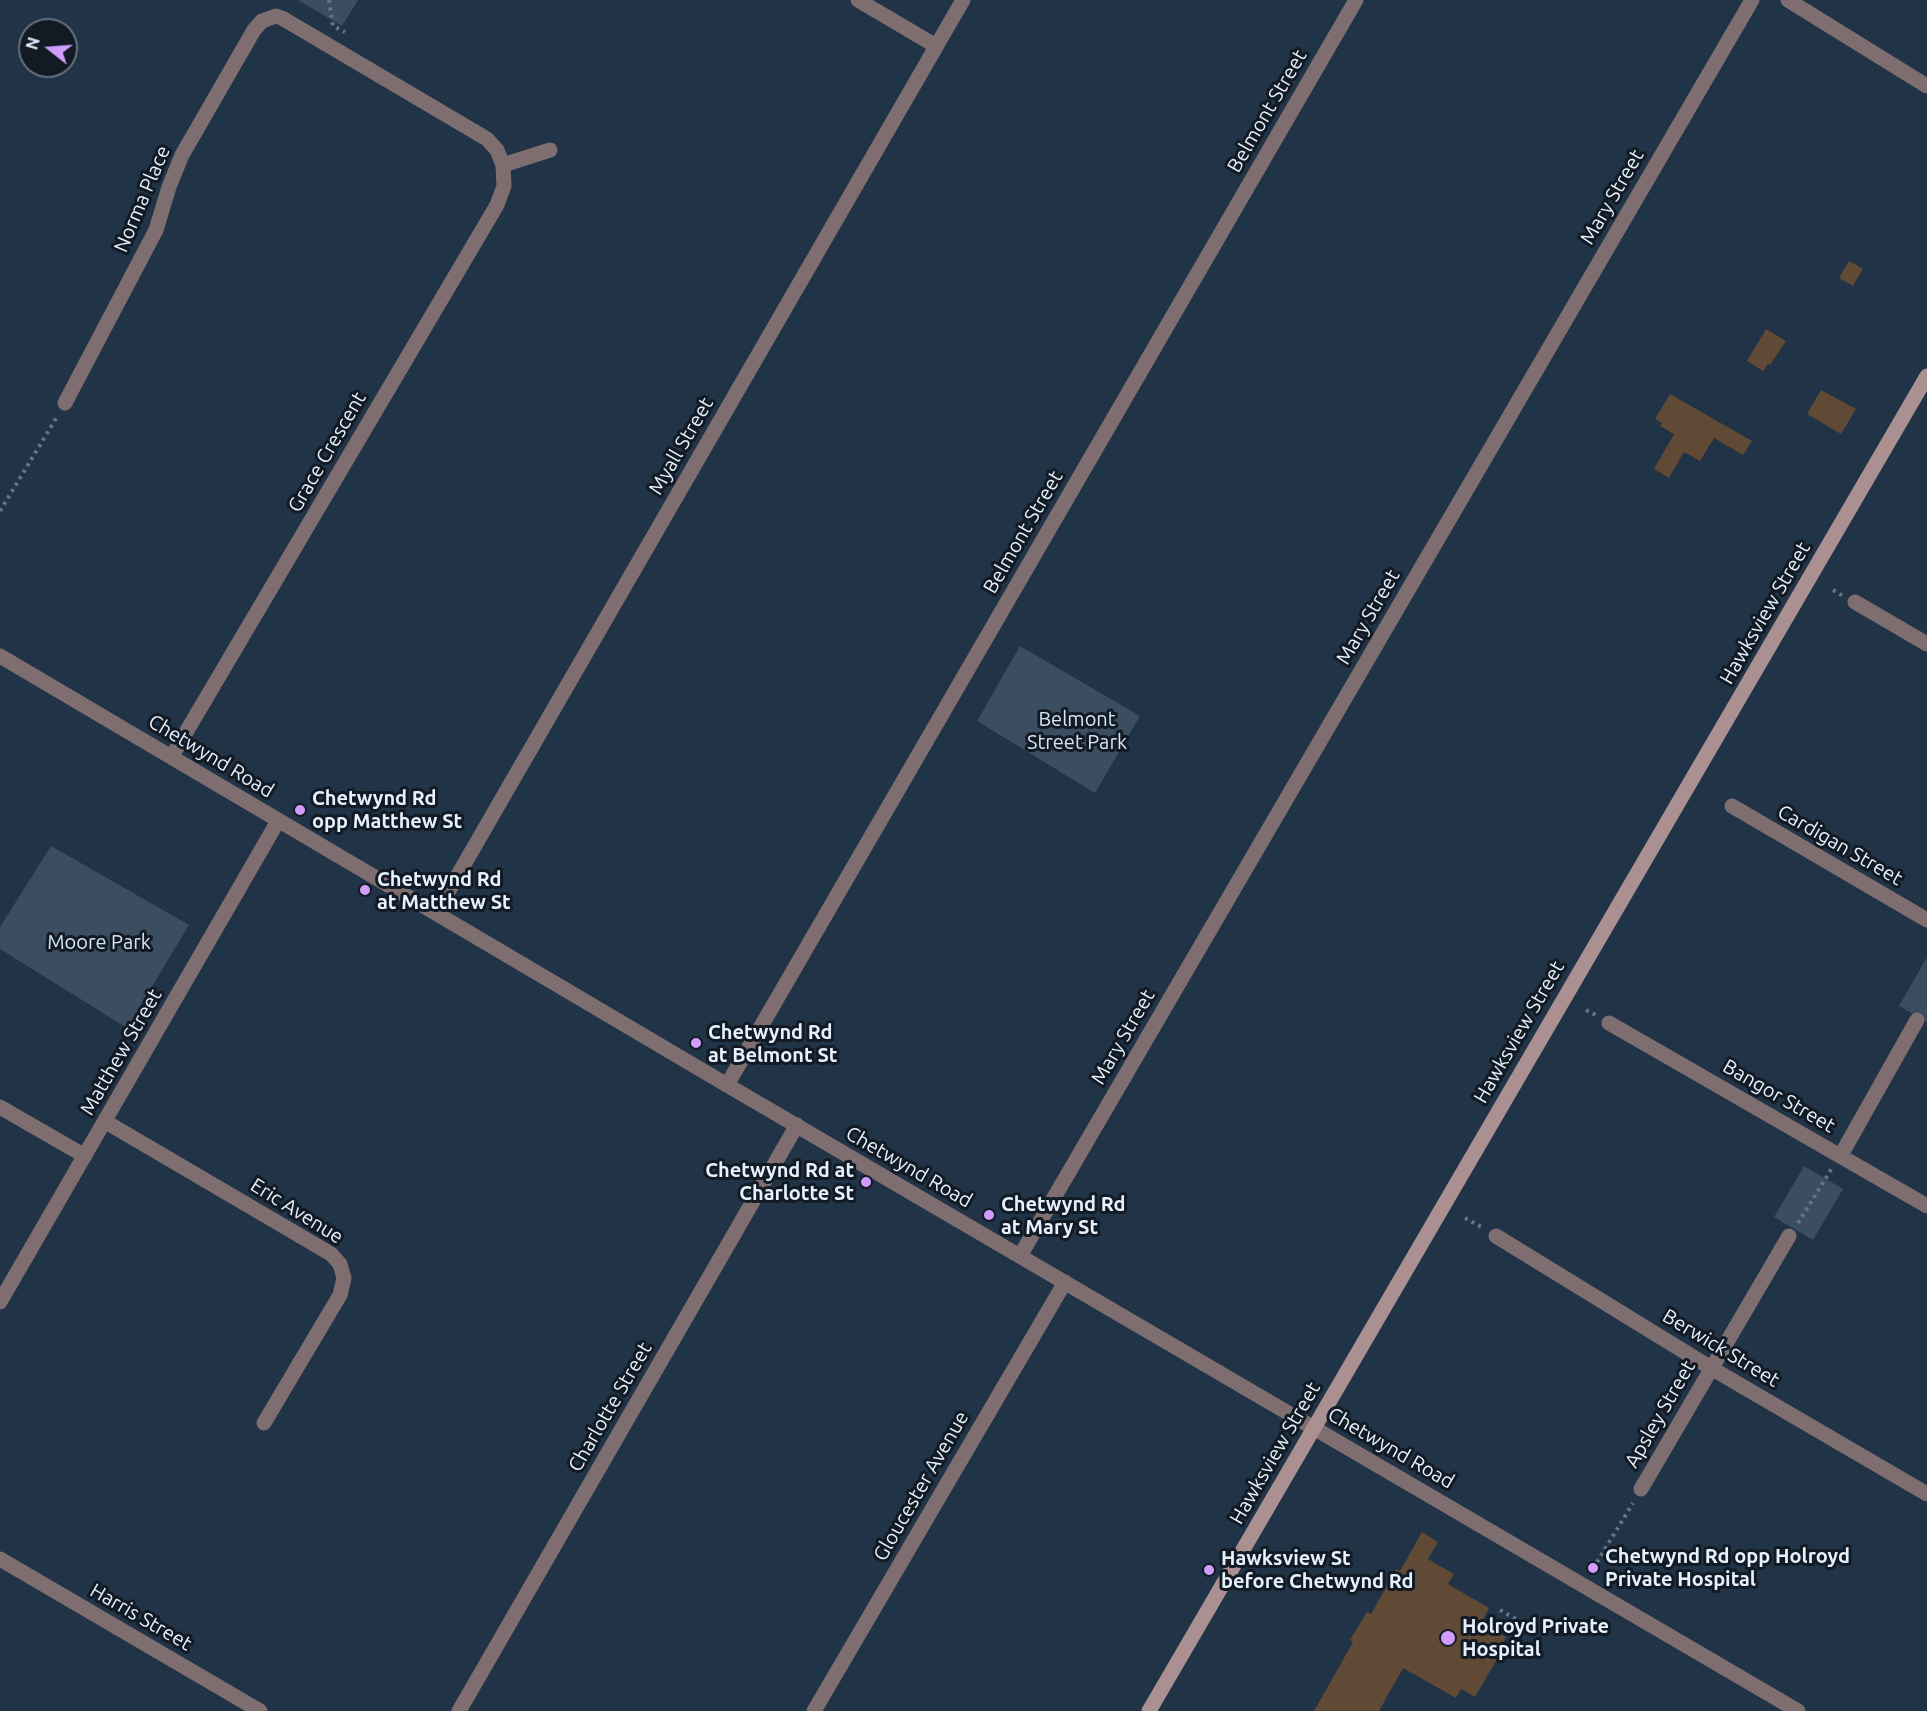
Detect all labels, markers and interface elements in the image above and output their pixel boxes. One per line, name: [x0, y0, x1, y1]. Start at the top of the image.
north arrow: [18, 18, 78, 78]
text: N: [22, 35, 43, 52]
street label: Belmont Street: [1222, 45, 1312, 177]
street label: Norma Place: [109, 142, 175, 256]
street label: Mary Street: [1575, 145, 1649, 249]
street label: Grace Crescent: [283, 388, 371, 516]
street label: Myall Street: [644, 393, 718, 499]
street label: Belmont Street: [978, 466, 1068, 598]
street label: Hawksview Street: [1715, 538, 1815, 688]
street label: Mary Street: [1331, 565, 1405, 669]
park label: Belmont Street Park: [1027, 707, 1127, 754]
street label: Chetwynd Road: [144, 709, 278, 803]
place label: Chetwynd Rd opp Matthew St: [312, 786, 462, 833]
street label: Cardigan Street: [1773, 800, 1907, 890]
marker: Chetwynd Rd opp Matthew St: [293, 803, 307, 817]
place label: Chetwynd Rd at Matthew St: [377, 867, 511, 914]
marker: Chetwynd Rd at Matthew St: [358, 883, 372, 897]
park label: Moore Park: [47, 930, 151, 954]
street label: Hawksview Street: [1469, 957, 1569, 1107]
street label: Matthew Street: [75, 985, 167, 1119]
street label: Mary Street: [1086, 985, 1160, 1089]
place label: Chetwynd Rd at Belmont St: [708, 1020, 837, 1067]
marker: Chetwynd Rd at Belmont St: [689, 1036, 703, 1050]
street label: Bangor Street: [1719, 1054, 1839, 1138]
street label: Chetwynd Road: [842, 1121, 976, 1213]
place label: Chetwynd Rd at Charlotte St: [705, 1158, 854, 1205]
street label: Eric Avenue: [246, 1173, 348, 1249]
marker: Chetwynd Rd at Charlotte St: [859, 1175, 873, 1189]
place label: Chetwynd Rd at Mary St: [1001, 1192, 1126, 1239]
marker: Chetwynd Rd at Mary St: [982, 1208, 996, 1222]
street label: Berwick Street: [1658, 1304, 1784, 1392]
street label: Charlotte Street: [563, 1338, 657, 1476]
street label: Apsley Street: [1620, 1356, 1700, 1472]
street label: Hawksview Street: [1225, 1378, 1325, 1528]
street label: Chetwynd Road: [1324, 1402, 1458, 1494]
street label: Gloucester Avenue: [868, 1407, 974, 1565]
place label: Chetwynd Rd opp Holroyd Private Hospital: [1605, 1544, 1850, 1591]
place label: Hawksview St before Chetwynd Rd: [1221, 1546, 1414, 1593]
marker: Chetwynd Rd opp Holroyd Private Hospital: [1586, 1561, 1600, 1575]
marker: Hawksview St before Chetwynd Rd: [1202, 1563, 1216, 1577]
street label: Harris Street: [86, 1578, 196, 1656]
place label: Holroyd Private Hospital: [1462, 1614, 1609, 1661]
marker: Holroyd Private Hospital: [1439, 1629, 1457, 1647]

